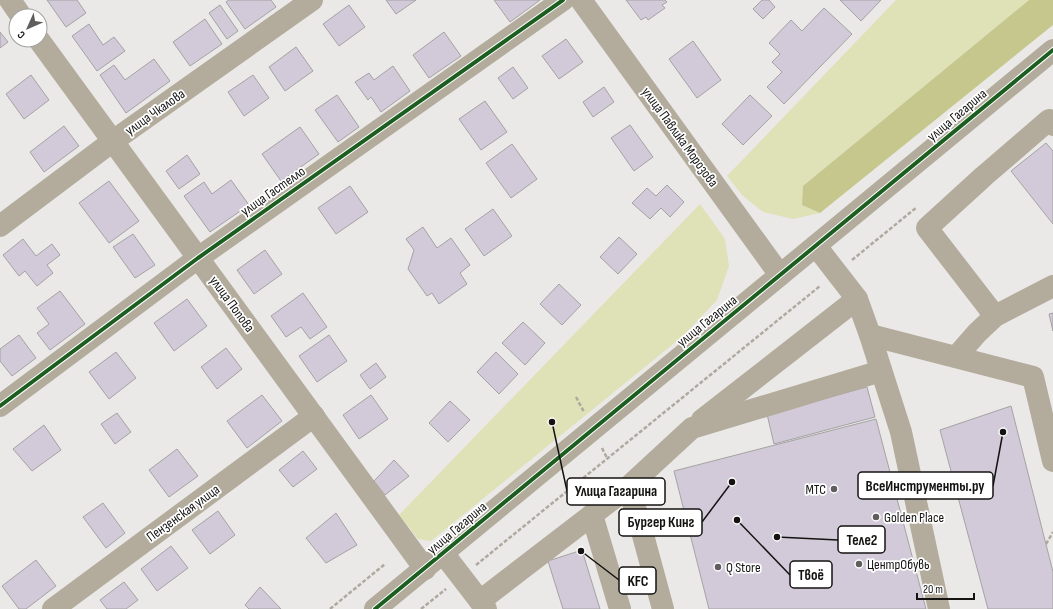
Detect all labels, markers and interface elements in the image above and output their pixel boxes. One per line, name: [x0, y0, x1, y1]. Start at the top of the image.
north arrow: [8, 8, 48, 48]
text: С: [14, 28, 28, 41]
street label: улица Павлика Морозова: [638, 84, 722, 190]
street label: улица Чкалова: [122, 85, 188, 139]
street label: улица Гагарина: [924, 85, 990, 145]
street label: улица Гастелло: [237, 162, 309, 220]
street label: улица Попова: [206, 273, 258, 335]
street label: улица Гагарина: [673, 292, 741, 350]
callout: ВсеИнструменты.ру: [858, 472, 993, 499]
text: ВсеИнструменты.ру: [866, 477, 985, 496]
callout: Улица Гагарина: [567, 478, 665, 505]
street label: Пензенская улица: [143, 481, 223, 545]
place label: МТС: [805, 481, 826, 498]
text: Улица Гагарина: [575, 482, 657, 501]
marker: МТС: [829, 484, 839, 494]
street label: улица Гагарина: [424, 498, 490, 558]
callout: Бургер Кинг: [619, 509, 702, 536]
place label: Golden Place: [884, 509, 944, 526]
marker: Golden Place: [871, 512, 881, 522]
text: Бургер Кинг: [628, 513, 695, 532]
callout: Теле2: [838, 526, 885, 553]
text: Теле2: [847, 531, 877, 550]
place label: ЦентрОбувь: [867, 556, 930, 573]
place label: Q Store: [726, 559, 761, 576]
marker: ЦентрОбувь: [854, 559, 864, 569]
callout: Твоё: [790, 561, 832, 588]
marker: Q Store: [713, 562, 723, 572]
text: Твоё: [798, 566, 824, 585]
callout: KFC: [619, 567, 656, 594]
text: KFC: [627, 572, 649, 591]
scale bar: [917, 575, 974, 601]
text: 20 m: [923, 582, 943, 597]

